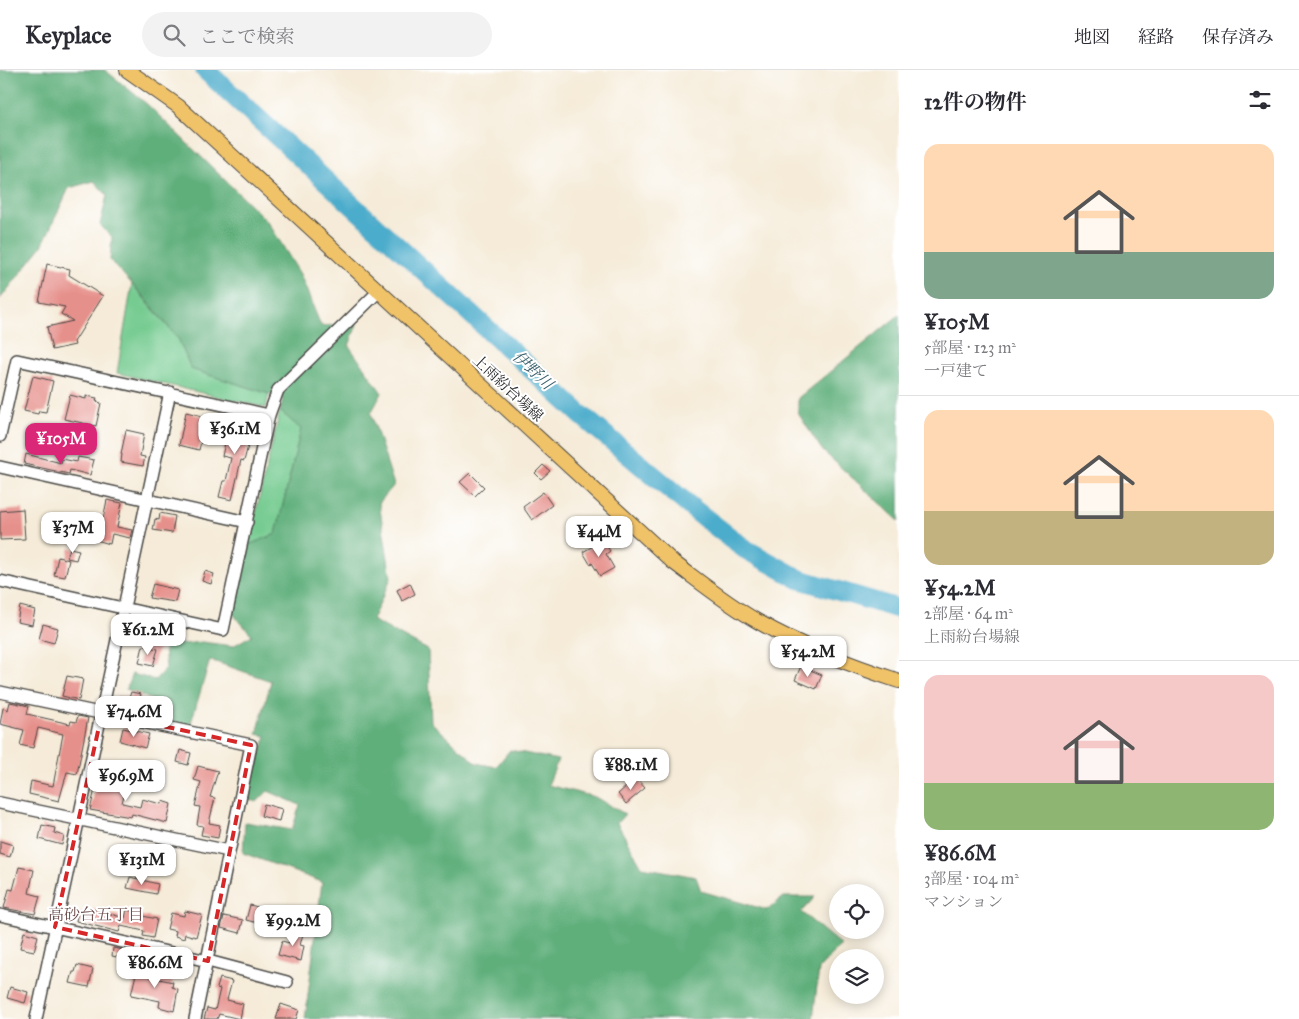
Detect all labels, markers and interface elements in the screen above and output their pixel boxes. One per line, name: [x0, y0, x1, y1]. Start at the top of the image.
search box: [142, 12, 492, 57]
text: Keyplace: [25, 20, 112, 50]
icon: search: [160, 21, 188, 49]
text: ここで検索: [200, 25, 295, 48]
text: 地図: [1074, 26, 1110, 48]
text: 経路: [1138, 26, 1174, 48]
text: 保存済み: [1202, 26, 1274, 48]
icon: filters: [1246, 86, 1274, 114]
text: 12件の物件: [924, 89, 1027, 115]
icon: home: [1054, 177, 1144, 267]
text: ¥105M: [924, 309, 990, 335]
text: 5部屋 · 123 m²: [924, 338, 1016, 357]
water label: 伊野川: [509, 347, 558, 395]
street label: 上雨紛台場線: [469, 351, 547, 425]
text: 一戸建て: [924, 361, 988, 380]
pin: ¥36.1M: [194, 412, 276, 455]
text: ¥36.1M: [209, 419, 261, 438]
pin: ¥105M: [26, 422, 96, 465]
text: ¥105M: [36, 429, 86, 448]
icon: home: [1054, 442, 1144, 532]
pin: ¥37M: [43, 512, 103, 554]
pin: ¥44M: [569, 516, 629, 558]
text: ¥37M: [52, 518, 94, 537]
text: ¥44M: [577, 522, 621, 541]
text: ¥54.2M: [924, 575, 996, 601]
text: 2部屋 · 64 m²: [924, 604, 1013, 623]
pin: ¥61.2M: [107, 614, 189, 656]
text: ¥61.2M: [122, 620, 174, 639]
text: 上雨紛台場線: [924, 627, 1020, 646]
pin: ¥54.2M: [767, 636, 849, 678]
text: ¥54.2M: [781, 642, 835, 661]
pin: ¥74.6M: [93, 696, 175, 738]
text: ¥74.6M: [106, 702, 162, 721]
icon: home: [1054, 707, 1144, 797]
pin: ¥88.1M: [590, 748, 672, 791]
text: ¥88.1M: [604, 755, 658, 774]
pin: ¥96.9M: [85, 760, 167, 802]
text: ¥96.9M: [98, 766, 154, 785]
text: ¥86.6M: [924, 840, 997, 866]
pin: ¥131M: [107, 844, 177, 886]
text: ¥131M: [119, 850, 165, 869]
text: 3部屋 · 104 m²: [924, 869, 1019, 888]
map controls: [829, 884, 884, 1004]
button: locate: [829, 884, 884, 939]
text: マンション: [924, 892, 1003, 911]
pin: ¥99.2M: [252, 904, 334, 947]
district label: 高砂台五丁目: [48, 905, 144, 924]
text: ¥99.2M: [265, 911, 321, 930]
pin: ¥86.6M: [114, 946, 196, 989]
button: layers: [829, 949, 884, 1004]
text: ¥86.6M: [127, 953, 183, 972]

